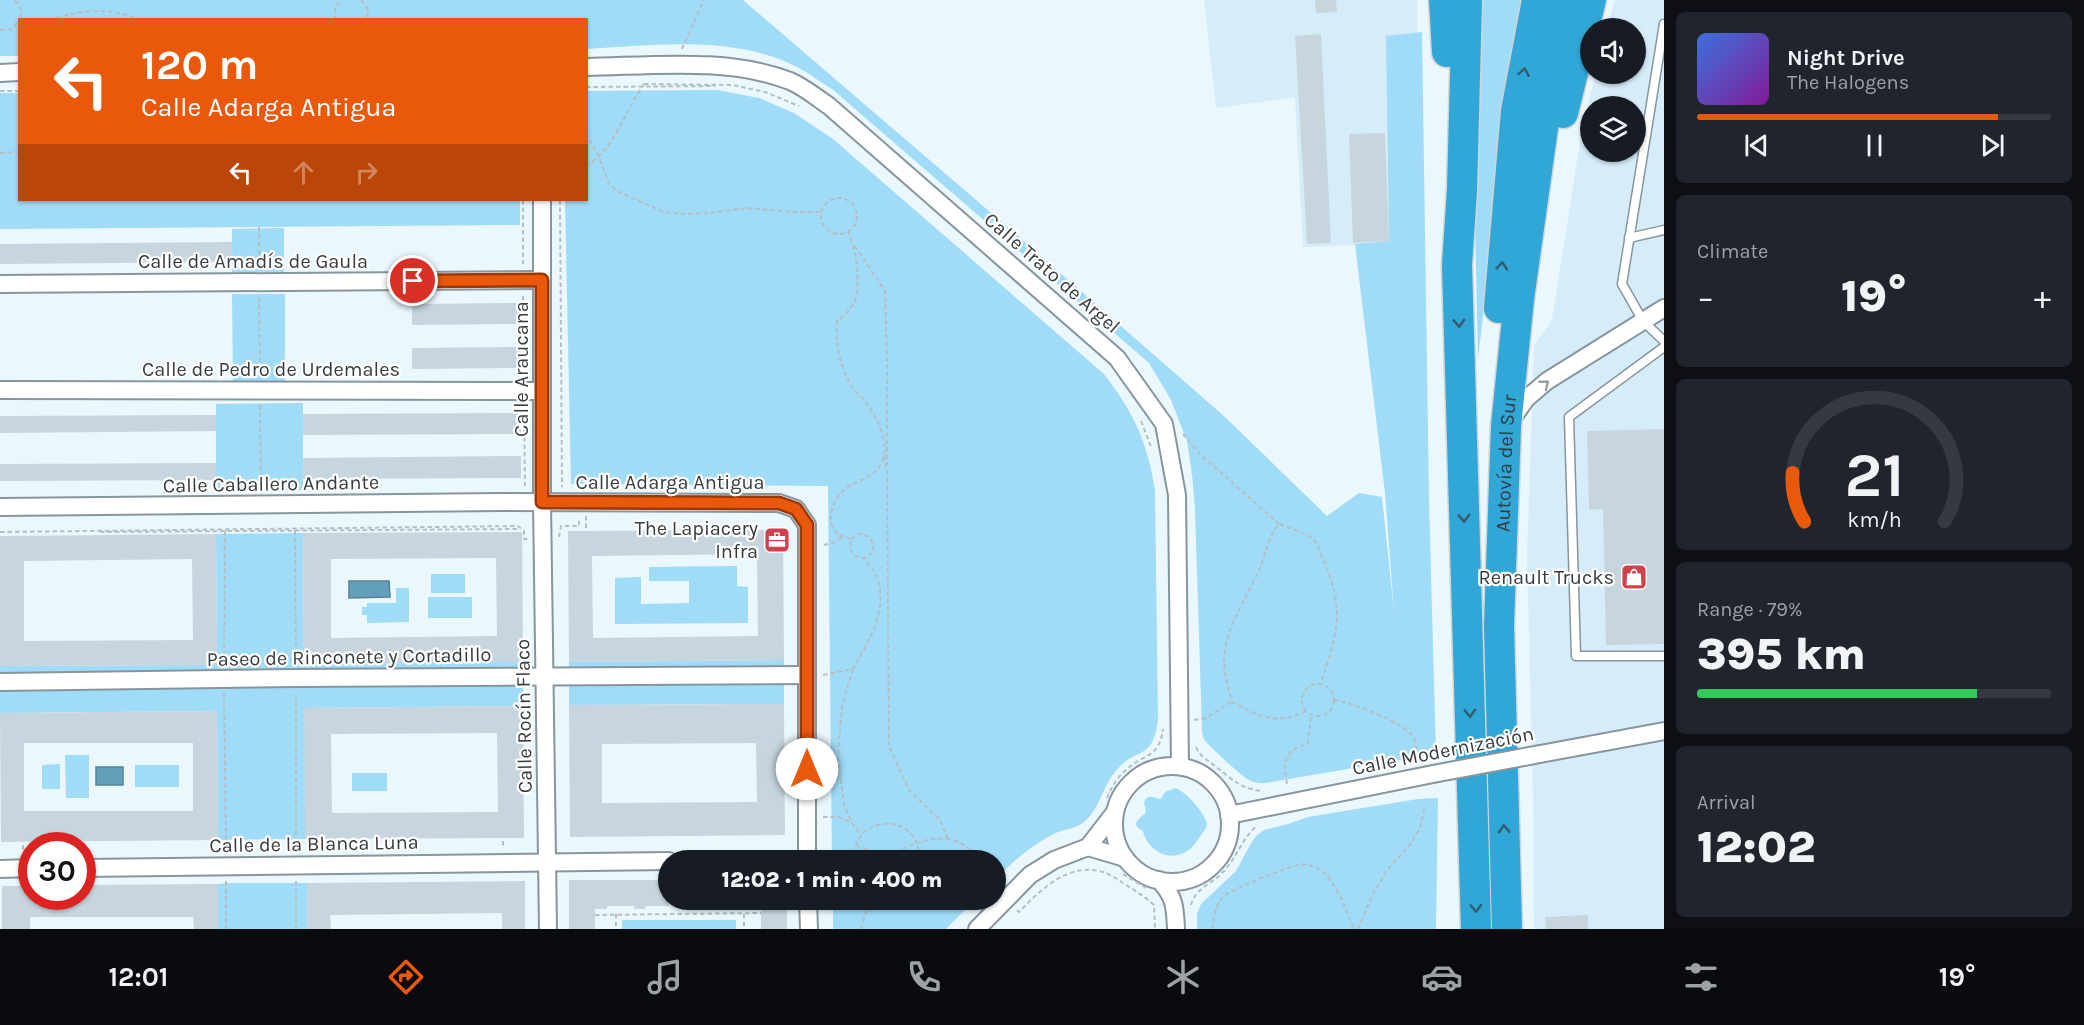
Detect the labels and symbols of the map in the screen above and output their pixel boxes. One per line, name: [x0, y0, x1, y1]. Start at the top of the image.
one-way arrow: [1517, 67, 1529, 76]
street label: Calle Trato de Argel: [980, 208, 1124, 338]
street label: Calle de Amadís de Gaula: [138, 250, 368, 273]
pin: [387, 255, 438, 306]
one-way arrow: [1495, 261, 1508, 270]
street label: Calle Araucana: [510, 301, 533, 437]
one-way arrow: [1452, 319, 1465, 328]
street label: Calle de Pedro de Urdemales: [142, 358, 400, 381]
one-way arrow: [1538, 380, 1549, 391]
street label: Autovía del Sur: [1491, 393, 1521, 532]
street label: Calle Caballero Andante: [163, 471, 379, 497]
street label: Calle Adarga Antigua: [575, 471, 765, 494]
one-way arrow: [1458, 514, 1471, 523]
place label: The Lapiacery Infra: [635, 517, 758, 563]
office icon: The Lapiacery Infra: [762, 525, 792, 555]
shop icon: Renault Trucks: [1619, 562, 1649, 592]
place label: Renault Trucks: [1478, 566, 1614, 589]
street label: Calle Rocín Flaco: [511, 639, 537, 793]
street label: Paseo de Rinconete y Cortadillo: [206, 643, 492, 671]
one-way arrow: [1464, 709, 1476, 718]
street label: Calle Modernización: [1350, 722, 1536, 780]
position arrow: [775, 737, 839, 801]
one-way arrow: [1497, 824, 1510, 833]
street label: Calle de la Blanca Luna: [209, 831, 419, 857]
speed limit sign: 30: [18, 832, 96, 910]
one-way arrow: [1469, 904, 1482, 913]

